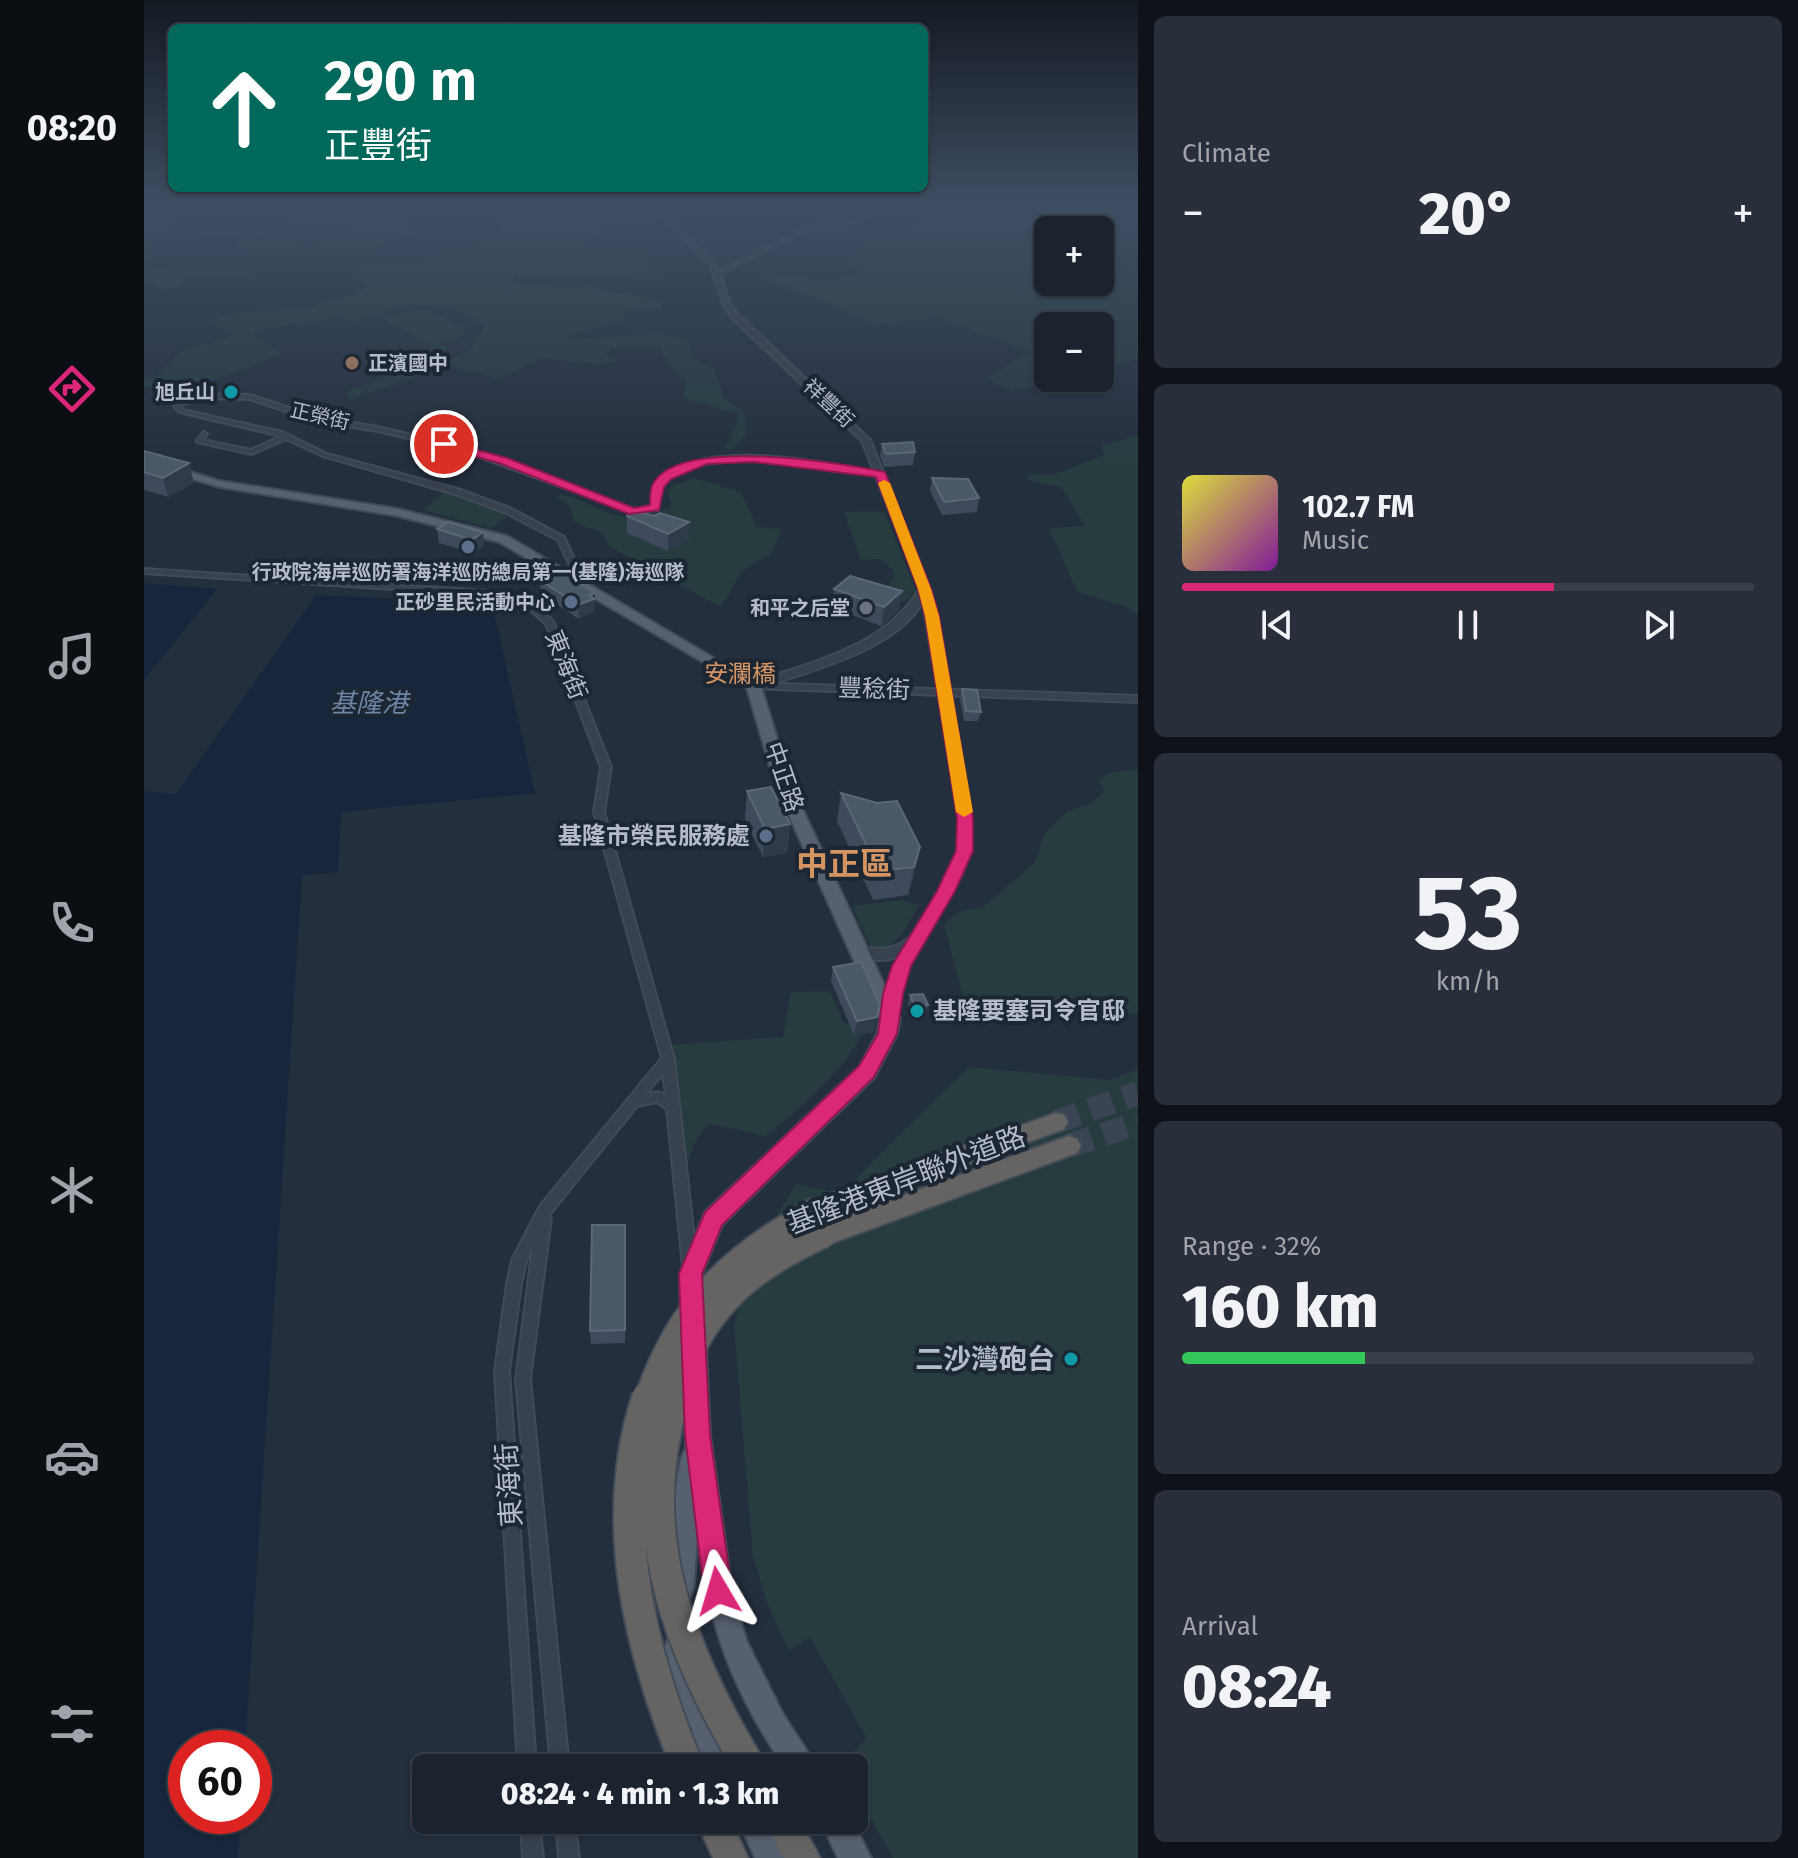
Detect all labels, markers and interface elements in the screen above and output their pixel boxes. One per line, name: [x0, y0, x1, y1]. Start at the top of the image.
text: 290 m: [324, 48, 477, 115]
icon: ahead: [192, 56, 296, 160]
text: 08:20: [27, 106, 117, 150]
text: 正豐街: [324, 124, 432, 168]
text: Climate: [1182, 138, 1271, 169]
text: 20°: [1419, 178, 1517, 250]
text: −: [1182, 187, 1204, 240]
text: +: [1732, 187, 1754, 240]
map controls: [1034, 216, 1114, 392]
button: +: [1034, 216, 1114, 296]
button: −: [1034, 312, 1114, 392]
place label: 正濱國中: [368, 351, 448, 375]
marker: 正濱國中: [343, 354, 361, 372]
icon: directions: [44, 361, 100, 417]
street label: 祥豐街: [799, 374, 859, 432]
place label: 旭丘山: [155, 380, 215, 404]
marker: 旭丘山: [222, 383, 240, 401]
street label: 正榮街: [288, 398, 352, 434]
pin: [410, 410, 478, 478]
icon: arrive: [422, 422, 466, 466]
text: 102.7 FM: [1302, 489, 1414, 525]
text: Music: [1302, 525, 1369, 556]
marker: 行政院海岸巡防署海洋巡防總局第一(基隆)海巡隊: [459, 538, 477, 556]
place label: 行政院海岸巡防署海洋巡防總局第一(基隆)海巡隊: [252, 560, 685, 584]
place label: 正砂里民活動中心: [395, 590, 555, 614]
marker: 正砂里民活動中心: [562, 593, 580, 611]
place label: 和平之后堂: [750, 596, 850, 620]
marker: 和平之后堂: [857, 599, 875, 617]
icon: previous: [1255, 603, 1299, 647]
icon: pause: [1446, 603, 1490, 647]
icon: next: [1637, 603, 1681, 647]
street label: 東海街: [540, 626, 592, 704]
icon: music: [44, 628, 100, 684]
district label: 安瀾橋: [704, 660, 776, 688]
street label: 豐稔街: [838, 674, 910, 704]
water label: 基隆港: [330, 688, 412, 719]
street label: 中正路: [759, 738, 809, 816]
place label: 基隆市榮民服務處: [558, 822, 750, 850]
marker: 基隆市榮民服務處: [757, 827, 775, 845]
district label: 中正區: [796, 845, 892, 883]
text: 53: [1414, 851, 1522, 976]
icon: phone: [44, 895, 100, 951]
text: km/h: [1436, 966, 1500, 997]
place label: 基隆要塞司令官邸: [933, 997, 1125, 1025]
marker: 基隆要塞司令官邸: [908, 1002, 926, 1020]
street label: 基隆港東岸聯外道路: [782, 1119, 1030, 1241]
icon: climate: [44, 1162, 100, 1218]
text: Range · 32%: [1182, 1231, 1321, 1262]
text: 160 km: [1182, 1271, 1378, 1343]
place label: 二沙灣砲台: [915, 1343, 1055, 1376]
marker: 二沙灣砲台: [1062, 1350, 1080, 1368]
icon: car: [44, 1429, 100, 1485]
street label: 東海街: [490, 1442, 528, 1528]
position arrow: [676, 1549, 760, 1633]
text: Arrival: [1182, 1611, 1258, 1642]
text: 08:24: [1182, 1651, 1332, 1723]
icon: filters: [44, 1696, 100, 1752]
speed limit sign: 60: [168, 1730, 272, 1834]
text: 08:24 · 4 min · 1.3 km: [501, 1776, 779, 1812]

